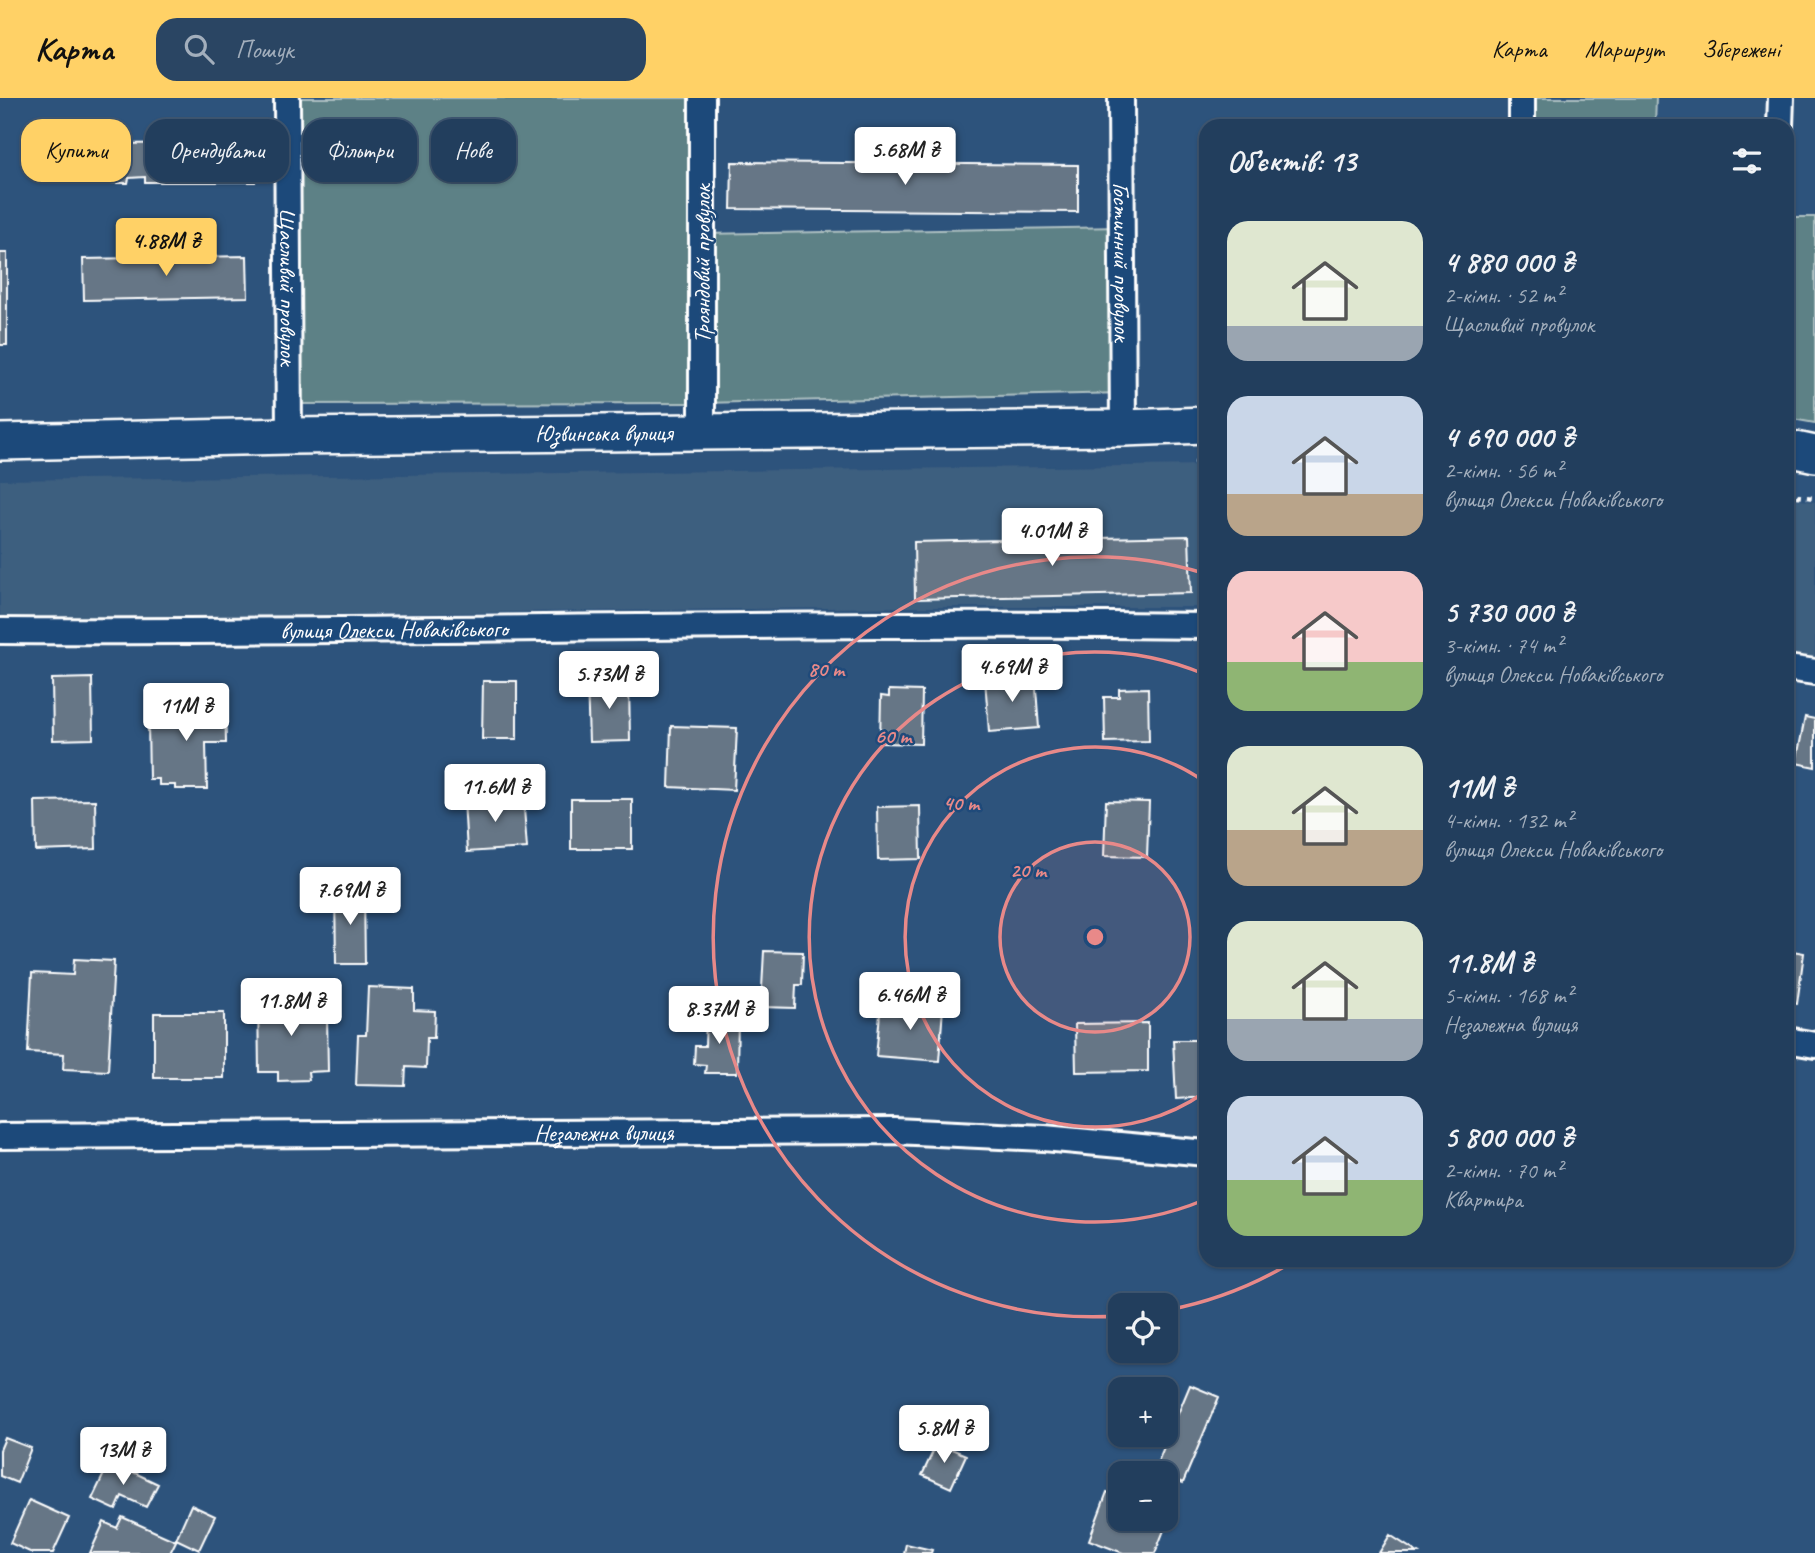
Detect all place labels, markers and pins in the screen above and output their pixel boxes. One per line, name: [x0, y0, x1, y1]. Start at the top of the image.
pin: 5.68M ₴: [840, 127, 970, 187]
pin: 4.88M ₴: [101, 218, 231, 278]
pin: 4.01M ₴: [987, 508, 1117, 568]
pin: 4.69M ₴: [947, 644, 1077, 704]
pin: 5.73M ₴: [544, 652, 674, 711]
pin: 11M ₴: [137, 684, 235, 743]
pin: 11.6M ₴: [430, 764, 560, 824]
pin: 7.69M ₴: [285, 868, 415, 927]
centre of rings: [1083, 925, 1107, 949]
pin: 6.46M ₴: [845, 972, 975, 1032]
pin: 11.8M ₴: [226, 978, 356, 1038]
pin: 8.37M ₴: [654, 986, 784, 1046]
pin: 5.8M ₴: [887, 1406, 1001, 1465]
pin: 13M ₴: [74, 1428, 172, 1487]

